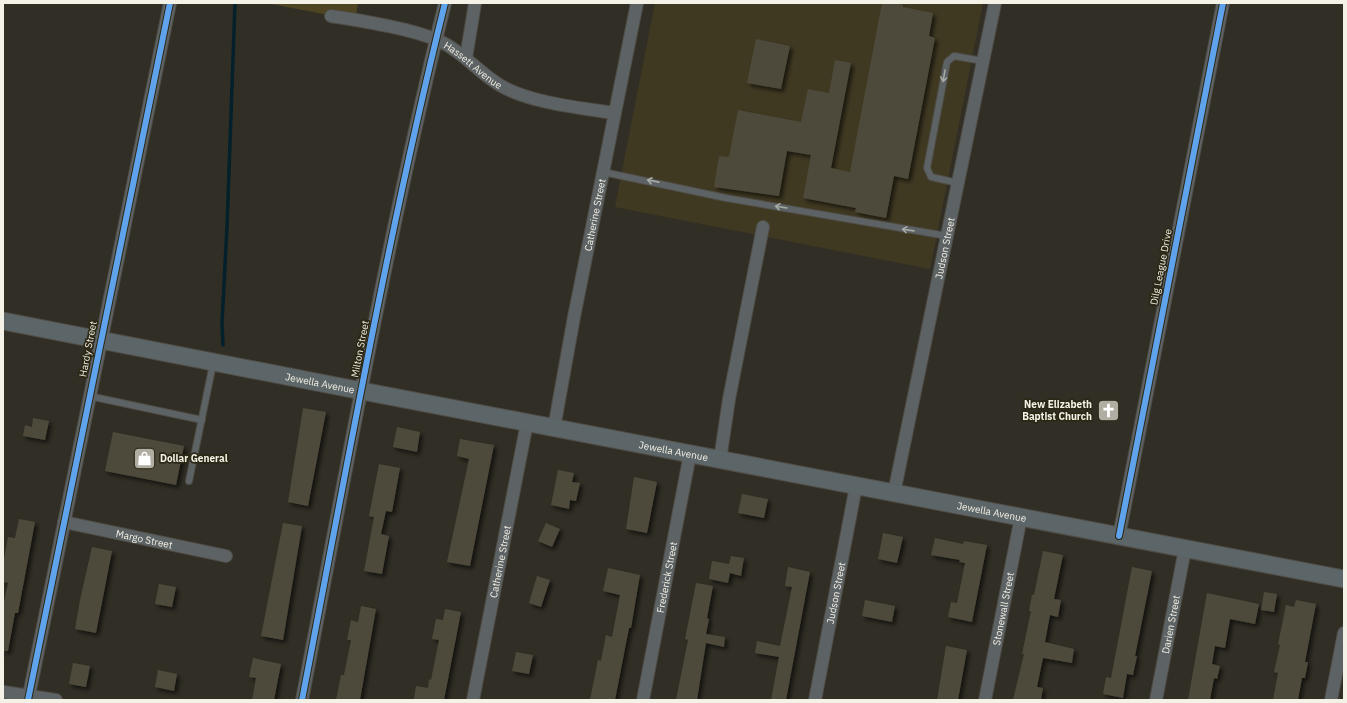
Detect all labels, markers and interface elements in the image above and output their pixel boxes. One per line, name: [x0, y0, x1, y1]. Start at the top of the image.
street label: Hassett Avenue: [442, 38, 505, 92]
one-way arrow: [940, 69, 948, 82]
street label: Catherine Street: [581, 177, 608, 252]
one-way arrow: [647, 177, 660, 185]
one-way arrow: [775, 202, 788, 210]
street label: Judson Street: [932, 216, 957, 280]
one-way arrow: [902, 226, 915, 234]
street label: Dilg League Drive: [1147, 227, 1175, 306]
street label: Milton Street: [348, 319, 372, 379]
street label: Hardy Street: [76, 320, 100, 378]
street label: Jewella Avenue: [284, 370, 356, 396]
church icon: New Elizabeth Baptist Church: [1095, 397, 1121, 423]
place label: New Elizabeth Baptist Church: [1022, 398, 1092, 423]
street label: Jewella Avenue: [638, 438, 710, 464]
shop icon: Dollar General: [132, 445, 158, 471]
place label: Dollar General: [160, 452, 228, 465]
street label: Jewella Avenue: [956, 499, 1028, 525]
street label: Catherine Street: [487, 524, 513, 599]
street label: Margo Street: [115, 527, 174, 551]
street label: Frederick Street: [653, 540, 680, 614]
street label: Judson Street: [823, 560, 848, 625]
street label: Stonewall Street: [989, 571, 1017, 646]
street label: Darien Street: [1159, 594, 1183, 655]

